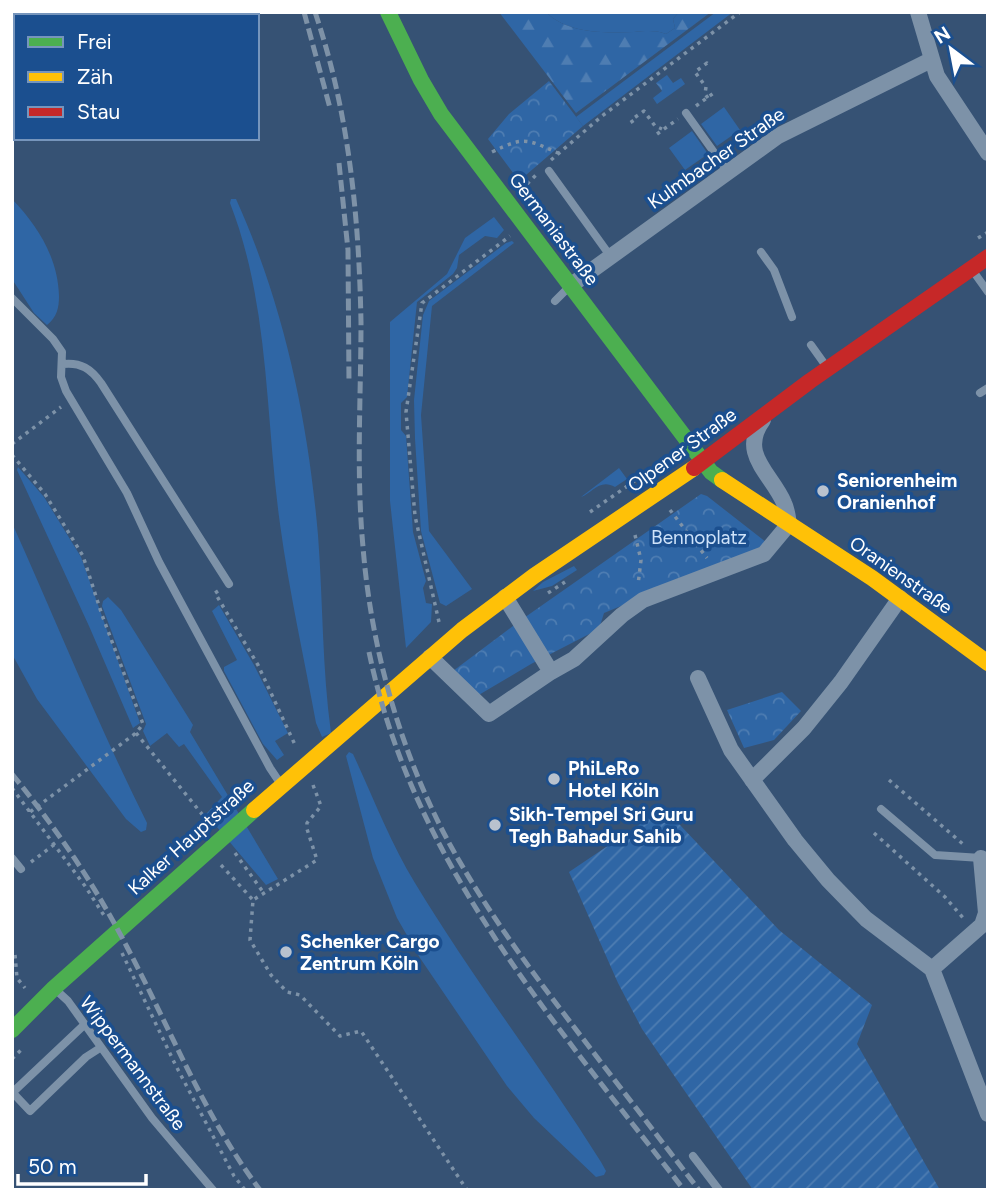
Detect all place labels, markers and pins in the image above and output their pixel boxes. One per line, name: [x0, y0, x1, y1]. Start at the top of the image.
place label: Seniorenheim Oranienhof: [837, 469, 957, 514]
marker: Seniorenheim Oranienhof: [815, 483, 831, 499]
place label: PhiLeRo Hotel Köln: [568, 757, 659, 802]
marker: PhiLeRo Hotel Köln: [546, 771, 562, 787]
place label: Sikh-Tempel Sri Guru Tegh Bahadur Sahib: [509, 803, 694, 848]
marker: Sikh-Tempel Sri Guru Tegh Bahadur Sahib: [487, 817, 503, 833]
place label: Schenker Cargo Zentrum Köln: [300, 930, 440, 975]
marker: Schenker Cargo Zentrum Köln: [278, 944, 294, 960]

